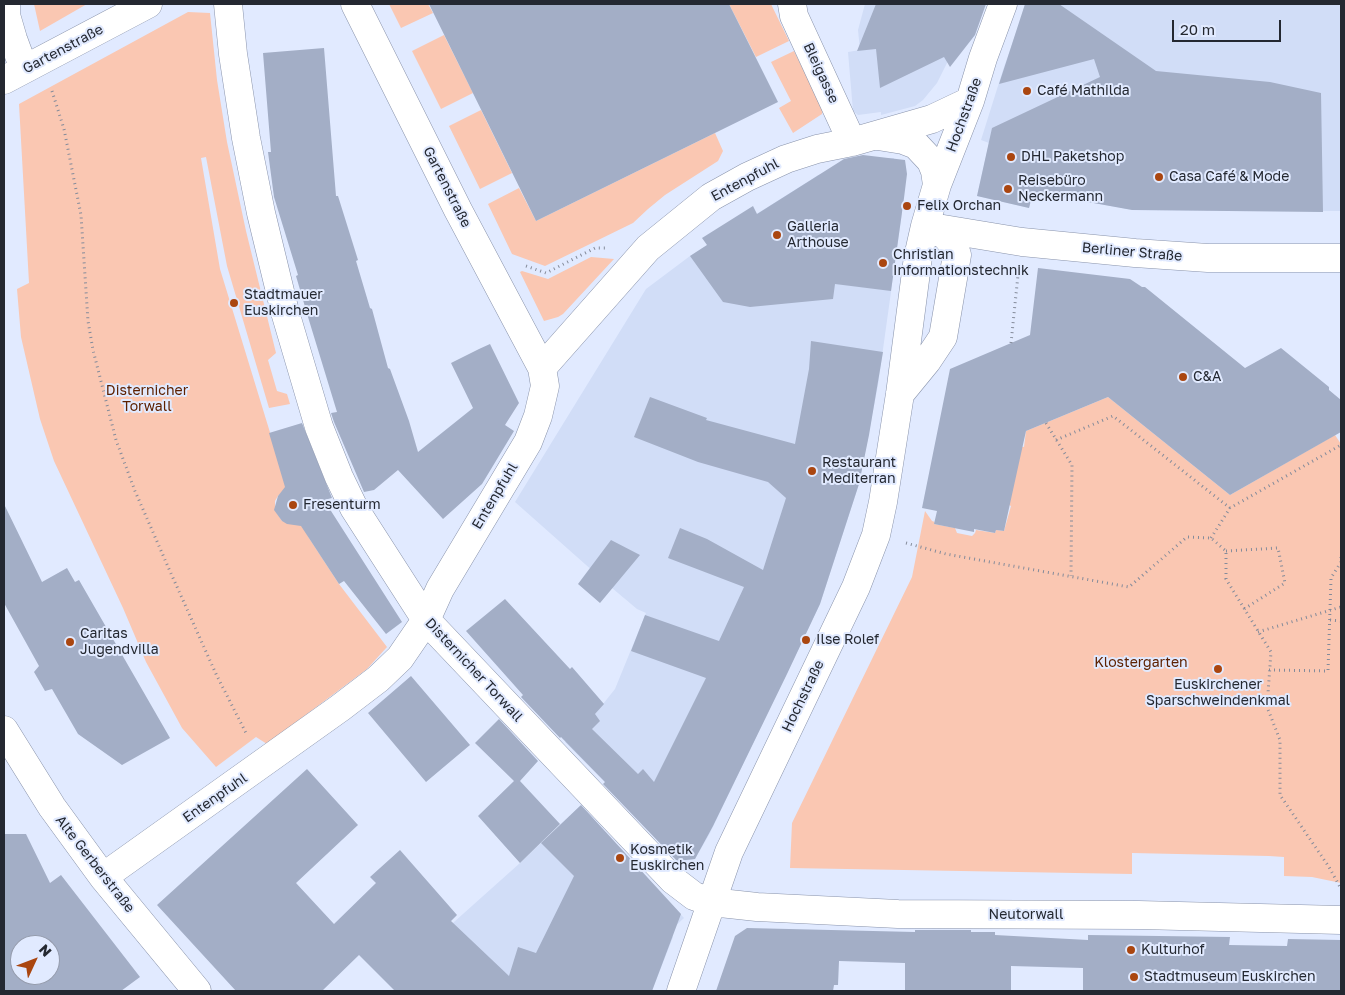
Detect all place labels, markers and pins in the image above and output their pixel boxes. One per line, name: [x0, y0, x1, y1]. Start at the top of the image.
place label: Café Mathilda: [1037, 83, 1130, 99]
marker: Café Mathilda: [1021, 85, 1033, 97]
place label: DHL Paketshop: [1021, 149, 1124, 165]
marker: DHL Paketshop: [1005, 151, 1017, 163]
place label: Casa Café & Mode: [1169, 169, 1289, 185]
marker: Casa Café & Mode: [1153, 171, 1165, 183]
place label: Reisebüro Neckermann: [1018, 173, 1103, 206]
marker: Reisebüro Neckermann: [1002, 183, 1014, 195]
place label: Felix Orchan: [917, 198, 1001, 214]
marker: Felix Orchan: [901, 200, 913, 212]
place label: Galleria Arthouse: [787, 219, 849, 252]
marker: Galleria Arthouse: [771, 229, 783, 241]
place label: Christian Informationstechnik: [893, 247, 1029, 280]
marker: Christian Informationstechnik: [877, 257, 889, 269]
place label: Stadtmauer Euskirchen: [244, 287, 323, 320]
marker: Stadtmauer Euskirchen: [228, 297, 240, 309]
place label: C&A: [1193, 369, 1221, 385]
marker: C&A: [1177, 371, 1189, 383]
place label: Restaurant Mediterran: [822, 455, 896, 488]
marker: Restaurant Mediterran: [806, 465, 818, 477]
place label: Fresenturm: [303, 497, 381, 513]
marker: Fresenturm: [287, 499, 299, 511]
place label: Caritas Jugendvilla: [80, 626, 159, 658]
place label: Ilse Rolef: [816, 632, 879, 648]
marker: Ilse Rolef: [800, 634, 812, 646]
marker: Caritas Jugendvilla: [64, 636, 76, 648]
marker: Euskirchener Sparschweindenkmal: [1212, 663, 1224, 675]
place label: Euskirchener Sparschweindenkmal: [1146, 677, 1290, 710]
place label: Kosmetik Euskirchen: [630, 842, 704, 874]
marker: Kosmetik Euskirchen: [614, 852, 626, 864]
place label: Kulturhof: [1141, 942, 1205, 958]
marker: Kulturhof: [1125, 944, 1137, 956]
place label: Stadtmuseum Euskirchen: [1144, 969, 1316, 985]
marker: Stadtmuseum Euskirchen: [1128, 971, 1140, 983]

